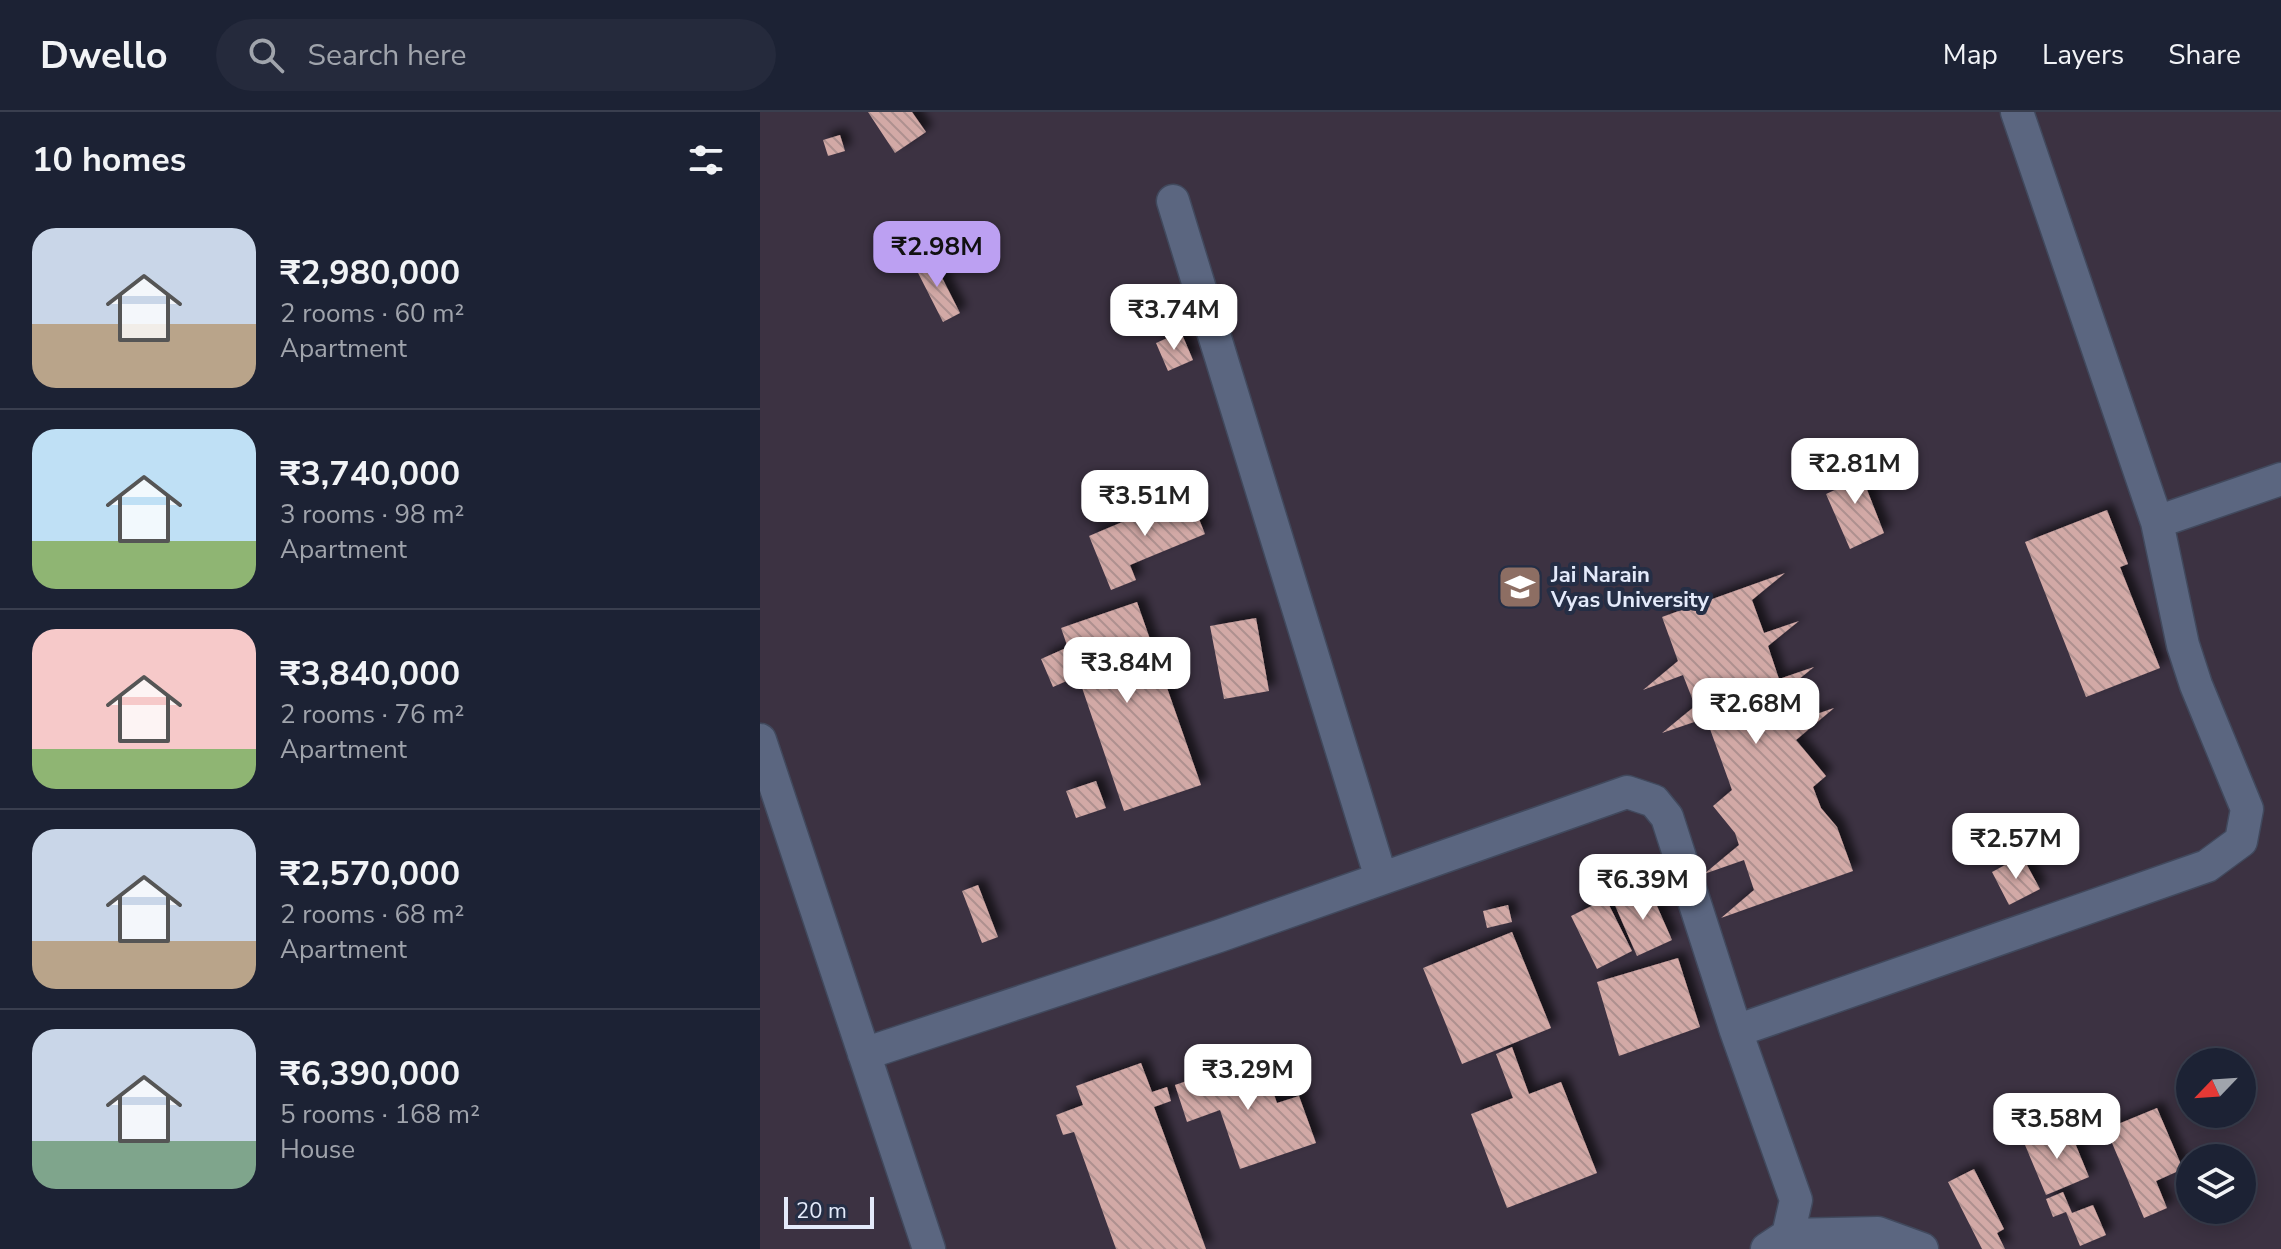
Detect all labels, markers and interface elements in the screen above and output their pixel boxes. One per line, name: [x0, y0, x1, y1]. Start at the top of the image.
search box: [216, 19, 776, 91]
text: Dwello: [40, 30, 168, 81]
icon: search: [244, 33, 288, 77]
text: Search here: [308, 35, 467, 76]
text: Map: [1943, 36, 1998, 74]
text: Layers: [2042, 36, 2124, 74]
text: Share: [2168, 36, 2241, 74]
text: 10 homes: [32, 137, 186, 183]
icon: filters: [684, 138, 728, 182]
pin: ₹2.98M: [872, 221, 1002, 289]
text: ₹2.98M: [891, 229, 983, 264]
text: ₹2,980,000: [280, 250, 460, 296]
icon: home: [96, 260, 192, 356]
pin: ₹3.74M: [1109, 284, 1239, 352]
text: ₹3.74M: [1128, 292, 1220, 327]
text: 2 rooms · 60 m²: [280, 296, 464, 331]
text: Apartment: [280, 331, 407, 366]
pin: ₹2.81M: [1790, 438, 1920, 506]
text: ₹2.81M: [1809, 446, 1901, 481]
text: ₹3,740,000: [280, 451, 460, 497]
icon: home: [96, 461, 192, 557]
pin: ₹3.51M: [1080, 470, 1210, 538]
text: ₹3.51M: [1099, 478, 1191, 513]
text: 3 rooms · 98 m²: [280, 497, 464, 532]
text: Apartment: [280, 532, 407, 567]
place label: Jai Narain Vyas University: [1550, 560, 1710, 615]
school or university icon: Jai Narain Vyas University: [1496, 563, 1544, 611]
pin: ₹3.84M: [1062, 637, 1192, 705]
text: ₹3.84M: [1081, 645, 1173, 680]
text: ₹3,840,000: [280, 651, 460, 697]
icon: home: [96, 661, 192, 757]
pin: ₹2.68M: [1691, 678, 1821, 746]
text: ₹2.68M: [1710, 686, 1802, 721]
text: 2 rooms · 76 m²: [280, 697, 464, 732]
text: Apartment: [280, 732, 407, 767]
pin: ₹2.57M: [1951, 813, 2081, 881]
text: ₹2.57M: [1970, 821, 2062, 856]
text: ₹2,570,000: [280, 851, 460, 897]
pin: ₹6.39M: [1578, 854, 1708, 922]
icon: home: [96, 861, 192, 957]
text: ₹6.39M: [1597, 862, 1689, 897]
text: 2 rooms · 68 m²: [280, 897, 464, 932]
text: Apartment: [280, 932, 407, 967]
pin: ₹3.29M: [1183, 1044, 1313, 1112]
north arrow: [2176, 1048, 2256, 1128]
map controls: [2176, 1048, 2256, 1224]
text: ₹6,390,000: [280, 1051, 460, 1097]
text: ₹3.29M: [1202, 1052, 1294, 1087]
icon: home: [96, 1061, 192, 1157]
pin: ₹3.58M: [1992, 1093, 2122, 1161]
text: 5 rooms · 168 m²: [280, 1097, 480, 1132]
text: ₹3.58M: [2011, 1101, 2103, 1136]
text: House: [280, 1132, 355, 1167]
button: layers: [2176, 1144, 2256, 1224]
scale bar: [784, 1193, 874, 1229]
text: 20 m: [796, 1196, 847, 1226]

